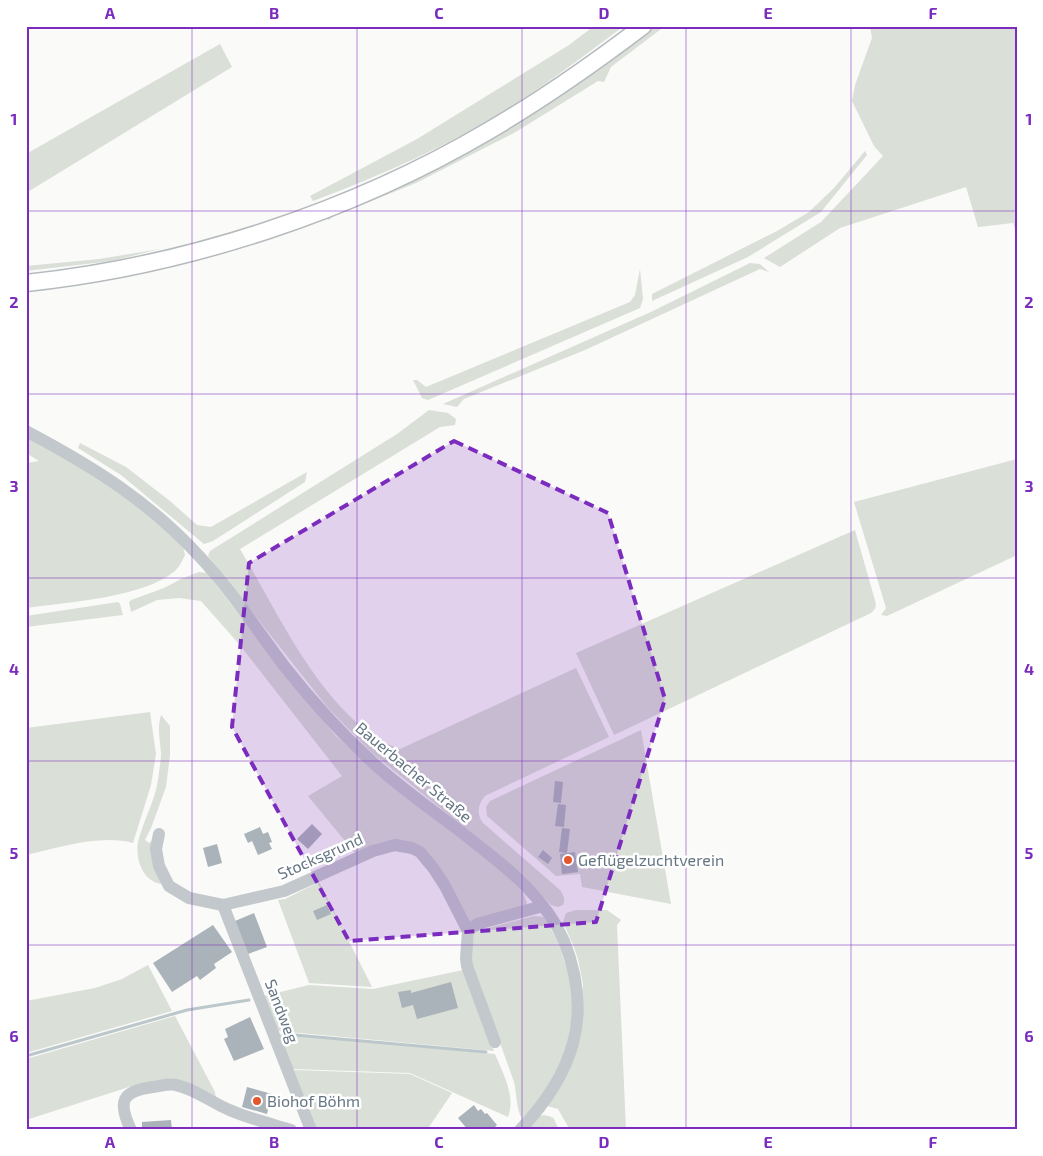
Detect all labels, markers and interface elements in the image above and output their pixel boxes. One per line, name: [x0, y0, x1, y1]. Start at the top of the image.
text: A: [105, 3, 116, 22]
text: B: [269, 3, 279, 22]
text: C: [434, 3, 444, 22]
text: D: [599, 3, 610, 22]
text: E: [763, 3, 773, 22]
text: F: [929, 3, 938, 22]
text: 1: [11, 109, 17, 128]
text: 1: [1026, 109, 1032, 128]
text: 2: [9, 292, 19, 311]
text: 2: [1024, 292, 1034, 311]
text: 3: [9, 476, 19, 495]
text: 3: [1024, 476, 1034, 495]
text: 4: [9, 659, 19, 678]
text: 4: [1024, 659, 1034, 678]
street label: Bauerbacher Straße: [352, 718, 476, 826]
street label: Stocksgrund: [274, 828, 365, 883]
text: 5: [10, 843, 19, 862]
text: 5: [1025, 843, 1034, 862]
place label: Geflügelzuchtverein: [578, 850, 724, 869]
marker: Geflügelzuchtverein: [562, 854, 574, 866]
street label: Sandweg: [262, 976, 303, 1046]
text: 6: [9, 1026, 19, 1045]
text: 6: [1024, 1026, 1034, 1045]
place label: Biohof Böhm: [267, 1091, 360, 1110]
marker: Biohof Böhm: [251, 1095, 263, 1107]
text: A: [105, 1132, 116, 1151]
text: B: [269, 1132, 279, 1151]
text: C: [434, 1132, 444, 1151]
text: D: [599, 1132, 610, 1151]
text: E: [763, 1132, 773, 1151]
text: F: [929, 1132, 938, 1151]

